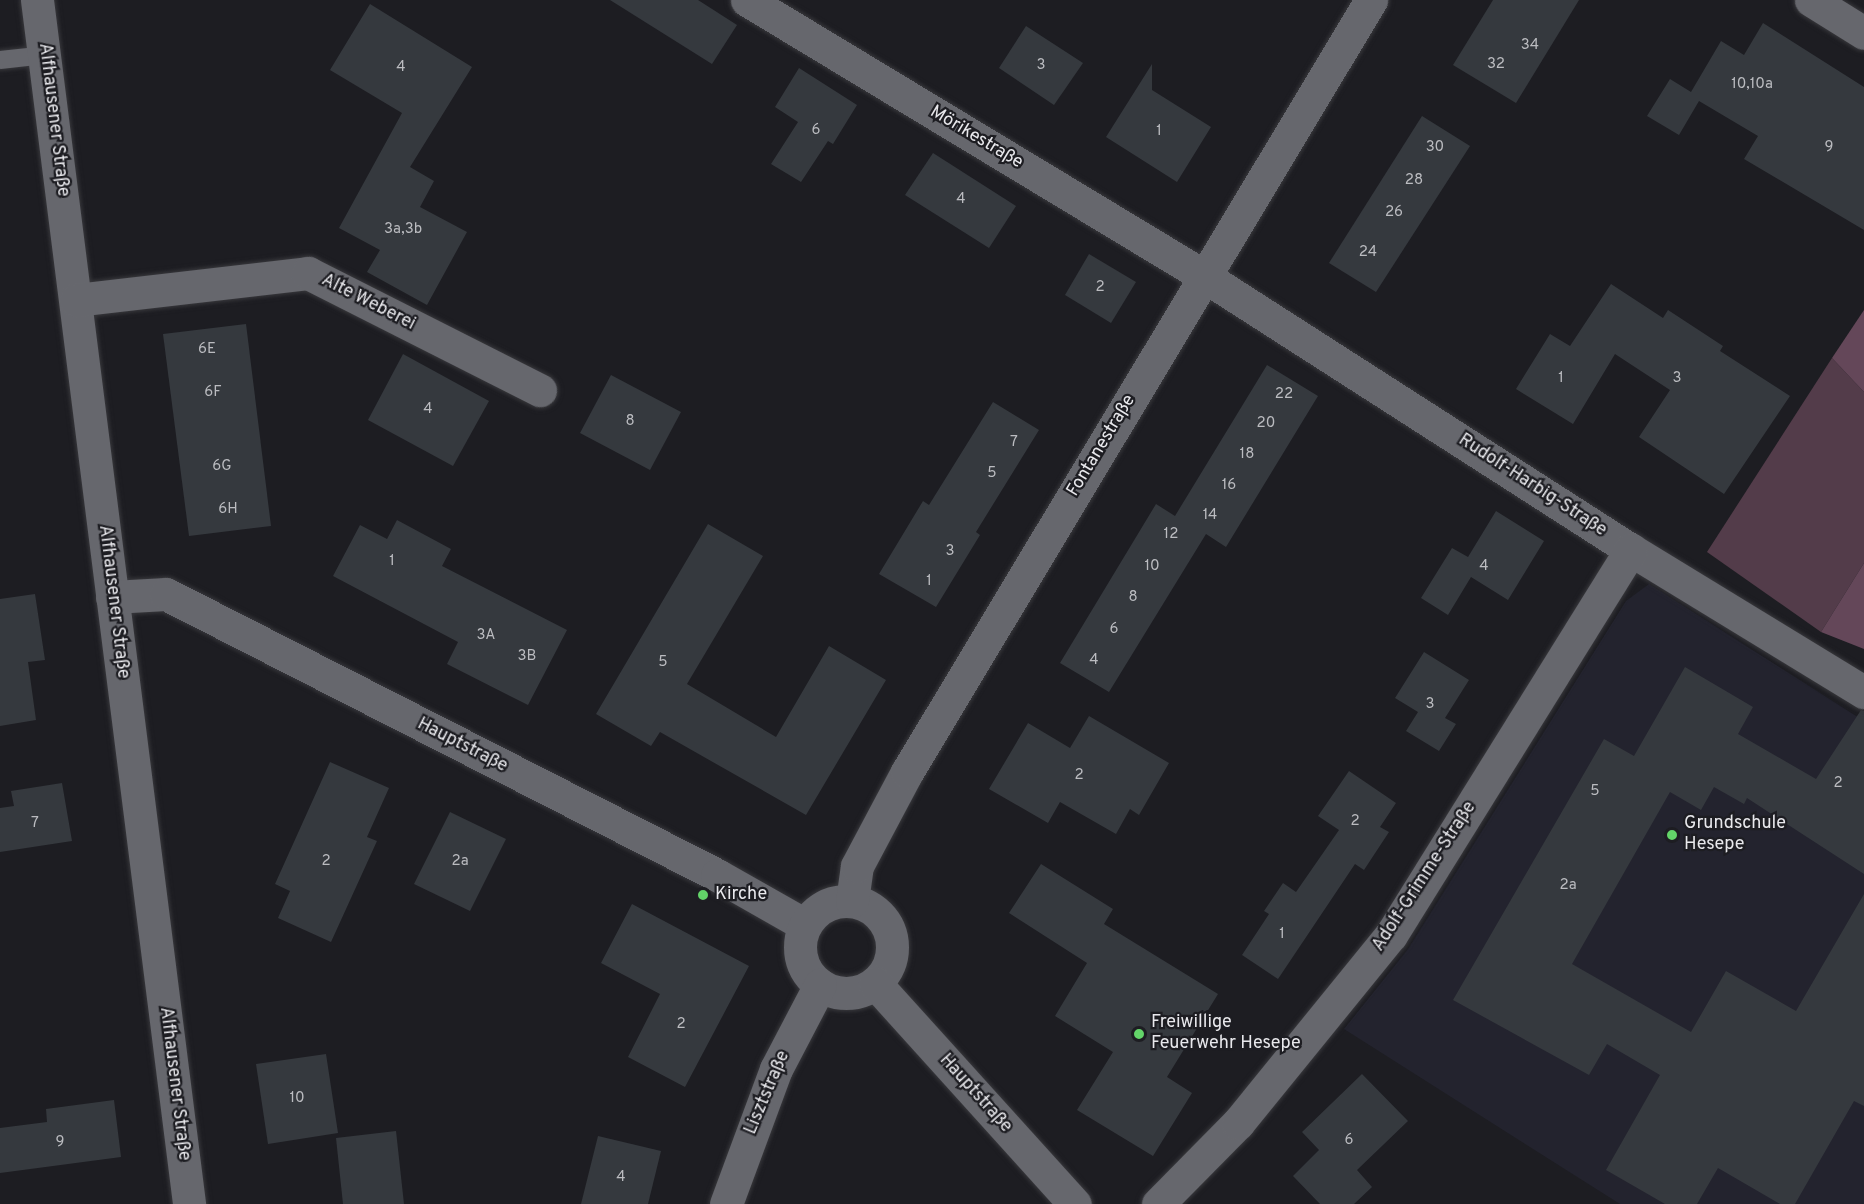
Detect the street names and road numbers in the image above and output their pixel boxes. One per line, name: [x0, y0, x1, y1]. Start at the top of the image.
street label: Alfhausener Straße: [33, 42, 73, 198]
street label: Mörikestraße: [926, 102, 1026, 174]
street label: Alte Weberei: [317, 270, 419, 336]
street label: Fontanestraße: [1063, 391, 1141, 501]
street label: Rudolf-Harbig-Straße: [1454, 430, 1610, 542]
street label: Alfhausener Straße: [93, 524, 133, 680]
street label: Hauptstraße: [413, 714, 511, 778]
street label: Adolf-Grimme-Straße: [1369, 798, 1481, 956]
street label: Alfhausener Straße: [154, 1006, 194, 1162]
street label: Lisztstraße: [741, 1048, 795, 1138]
street label: Hauptstraße: [934, 1050, 1016, 1138]

